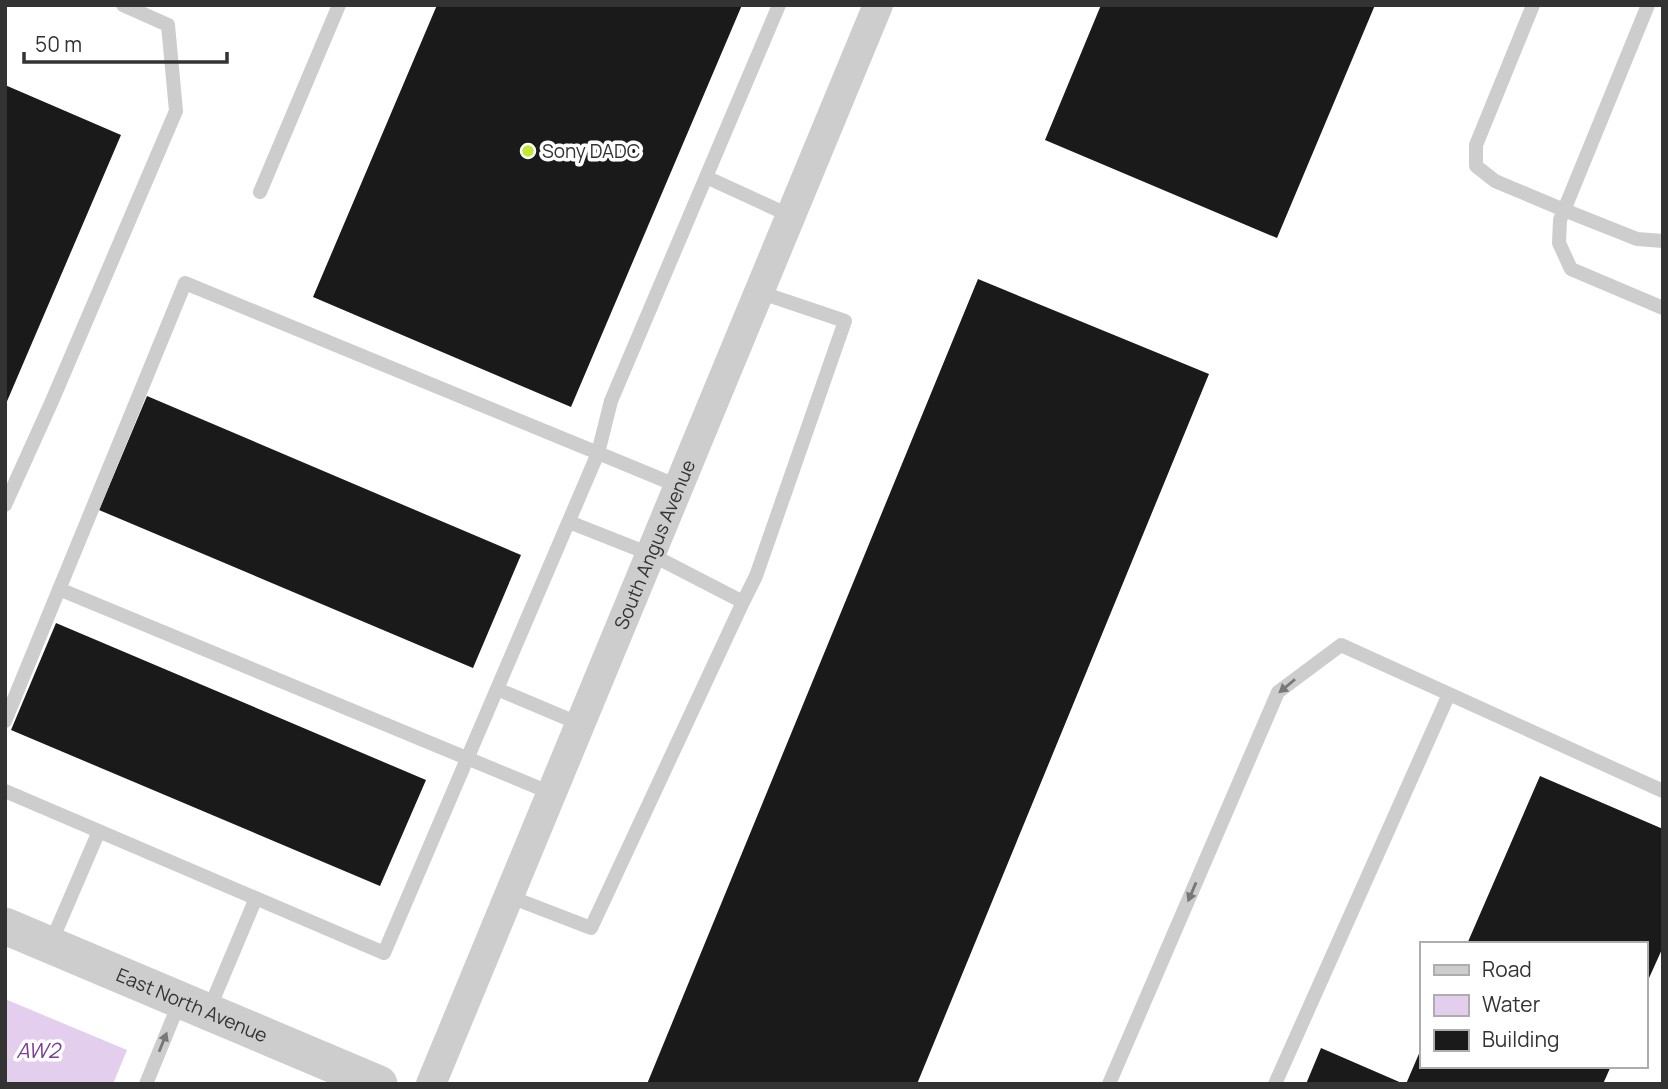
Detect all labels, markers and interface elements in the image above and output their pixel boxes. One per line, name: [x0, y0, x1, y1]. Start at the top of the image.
scale bar: [24, 21, 228, 65]
text: 50 m: [35, 30, 82, 58]
place label: Sony DADC: [542, 138, 640, 164]
marker: Sony DADC: [520, 143, 536, 159]
street label: South Angus Avenue: [608, 456, 701, 633]
one-way arrow: [1278, 679, 1296, 694]
one-way arrow: [1186, 882, 1198, 902]
legend: [1420, 942, 1647, 1068]
text: Road: [1482, 955, 1532, 983]
street label: East North Avenue: [112, 962, 272, 1048]
text: Water: [1482, 990, 1541, 1018]
text: Building: [1482, 1025, 1559, 1053]
one-way arrow: [158, 1031, 169, 1052]
water label: AW2: [16, 1036, 62, 1064]

